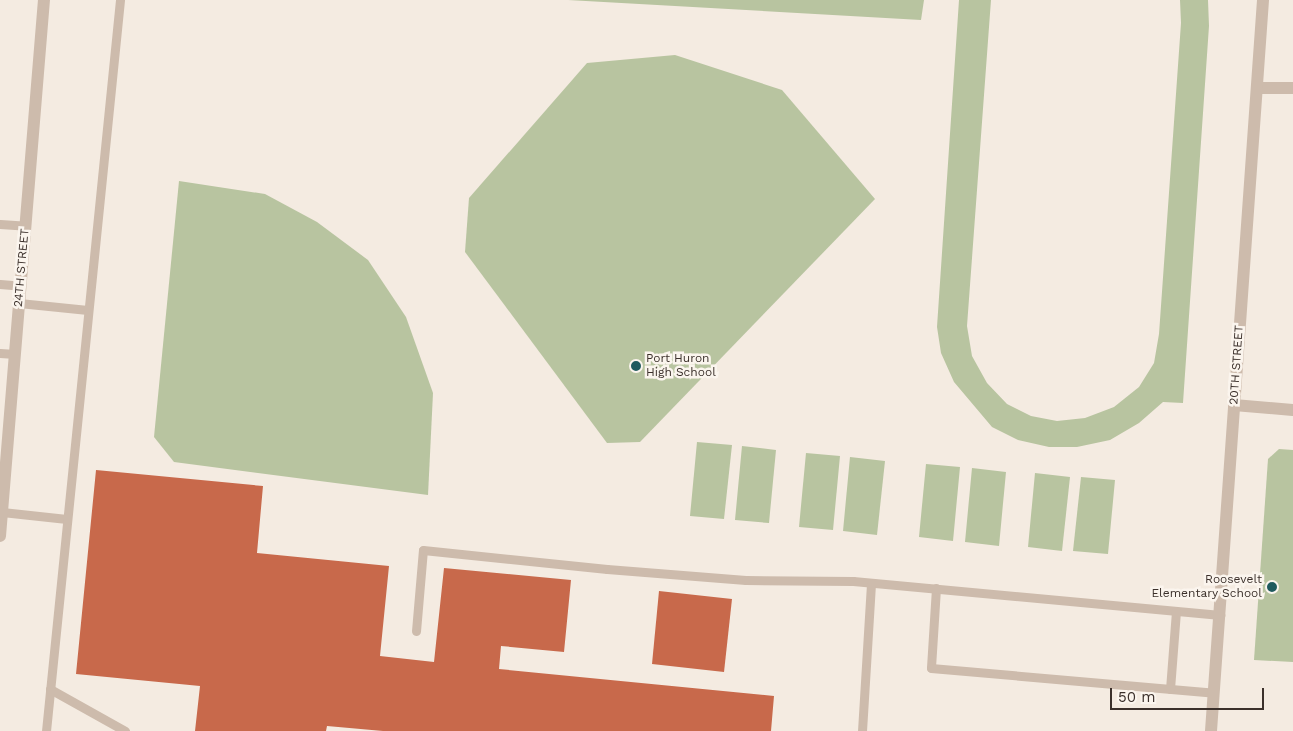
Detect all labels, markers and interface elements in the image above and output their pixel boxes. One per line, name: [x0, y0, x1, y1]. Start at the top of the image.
street label: 24TH STREET: [11, 228, 33, 308]
street label: 20TH STREET: [1227, 325, 1247, 405]
place label: Port Huron High School: [646, 352, 716, 380]
marker: Port Huron High School: [630, 360, 642, 372]
place label: Roosevelt Elementary School: [1151, 573, 1262, 601]
marker: Roosevelt Elementary School: [1266, 581, 1278, 593]
scale bar: [1113, 678, 1267, 710]
text: 50 m: [1118, 688, 1155, 706]

